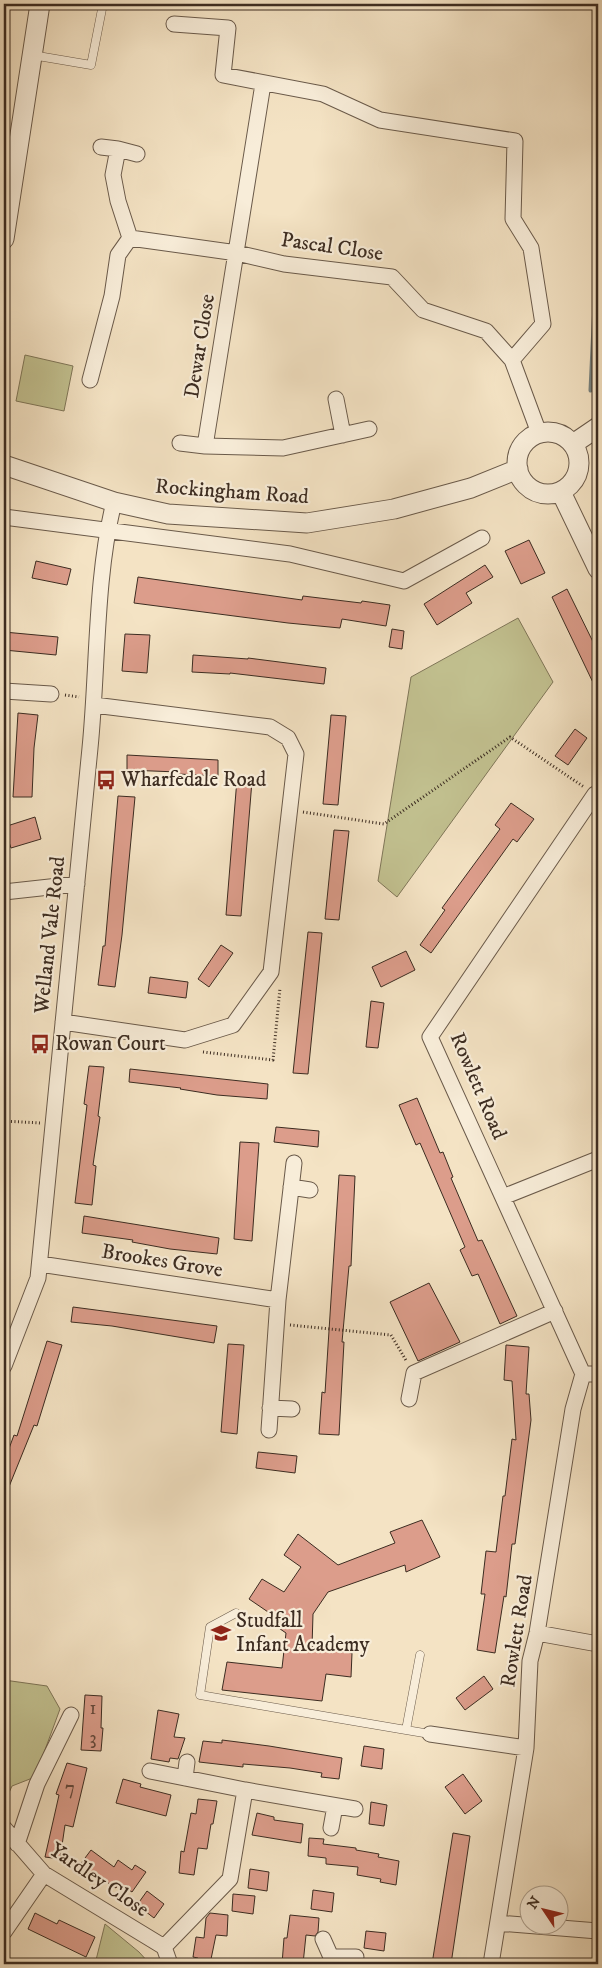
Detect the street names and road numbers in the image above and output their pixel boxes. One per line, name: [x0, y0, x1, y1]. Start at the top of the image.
street label: Pascal Close: [279, 227, 385, 267]
street label: Dewar Close: [179, 292, 221, 400]
street label: Rockingham Road: [154, 474, 310, 510]
street label: Welland Vale Road: [29, 854, 71, 1016]
street label: Rowlett Road: [444, 1029, 512, 1144]
street label: Brookes Grove: [100, 1239, 225, 1283]
street label: Rowlett Road: [495, 1572, 539, 1689]
street label: Yardley Close: [44, 1837, 154, 1923]

